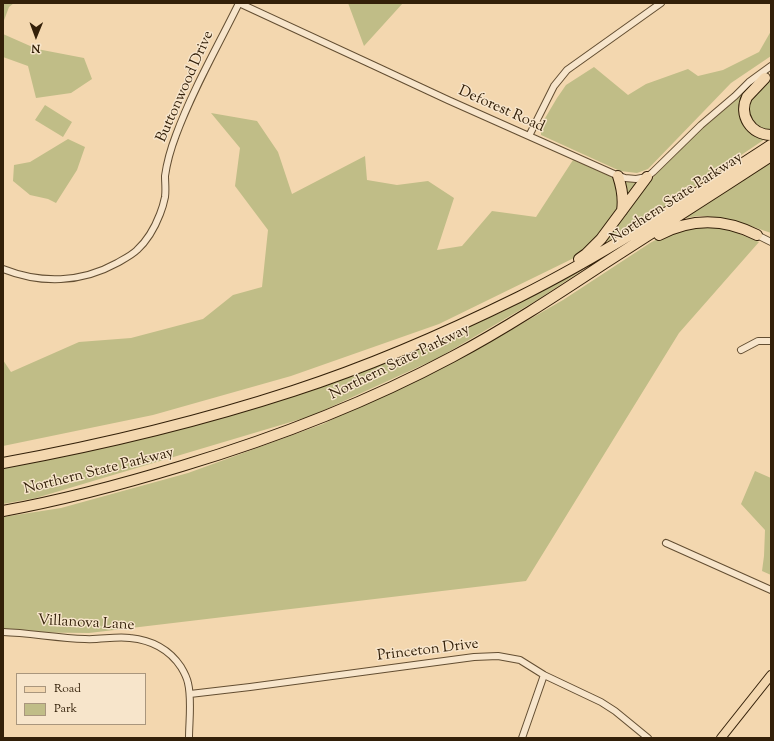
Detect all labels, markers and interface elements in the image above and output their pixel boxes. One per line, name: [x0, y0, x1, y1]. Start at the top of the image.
north arrow: [16, 16, 56, 56]
street label: Buttonwood Drive: [153, 29, 219, 145]
text: N: [31, 40, 40, 56]
street label: Deforest Road: [455, 83, 547, 137]
street label: Northern State Parkway: [608, 150, 746, 248]
street label: Northern State Parkway: [327, 321, 473, 405]
street label: Northern State Parkway: [22, 445, 176, 499]
street label: Villanova Lane: [37, 612, 135, 636]
street label: Princeton Drive: [376, 636, 480, 666]
legend: [16, 673, 146, 725]
text: Road: [54, 680, 81, 698]
text: Park: [54, 700, 77, 718]

